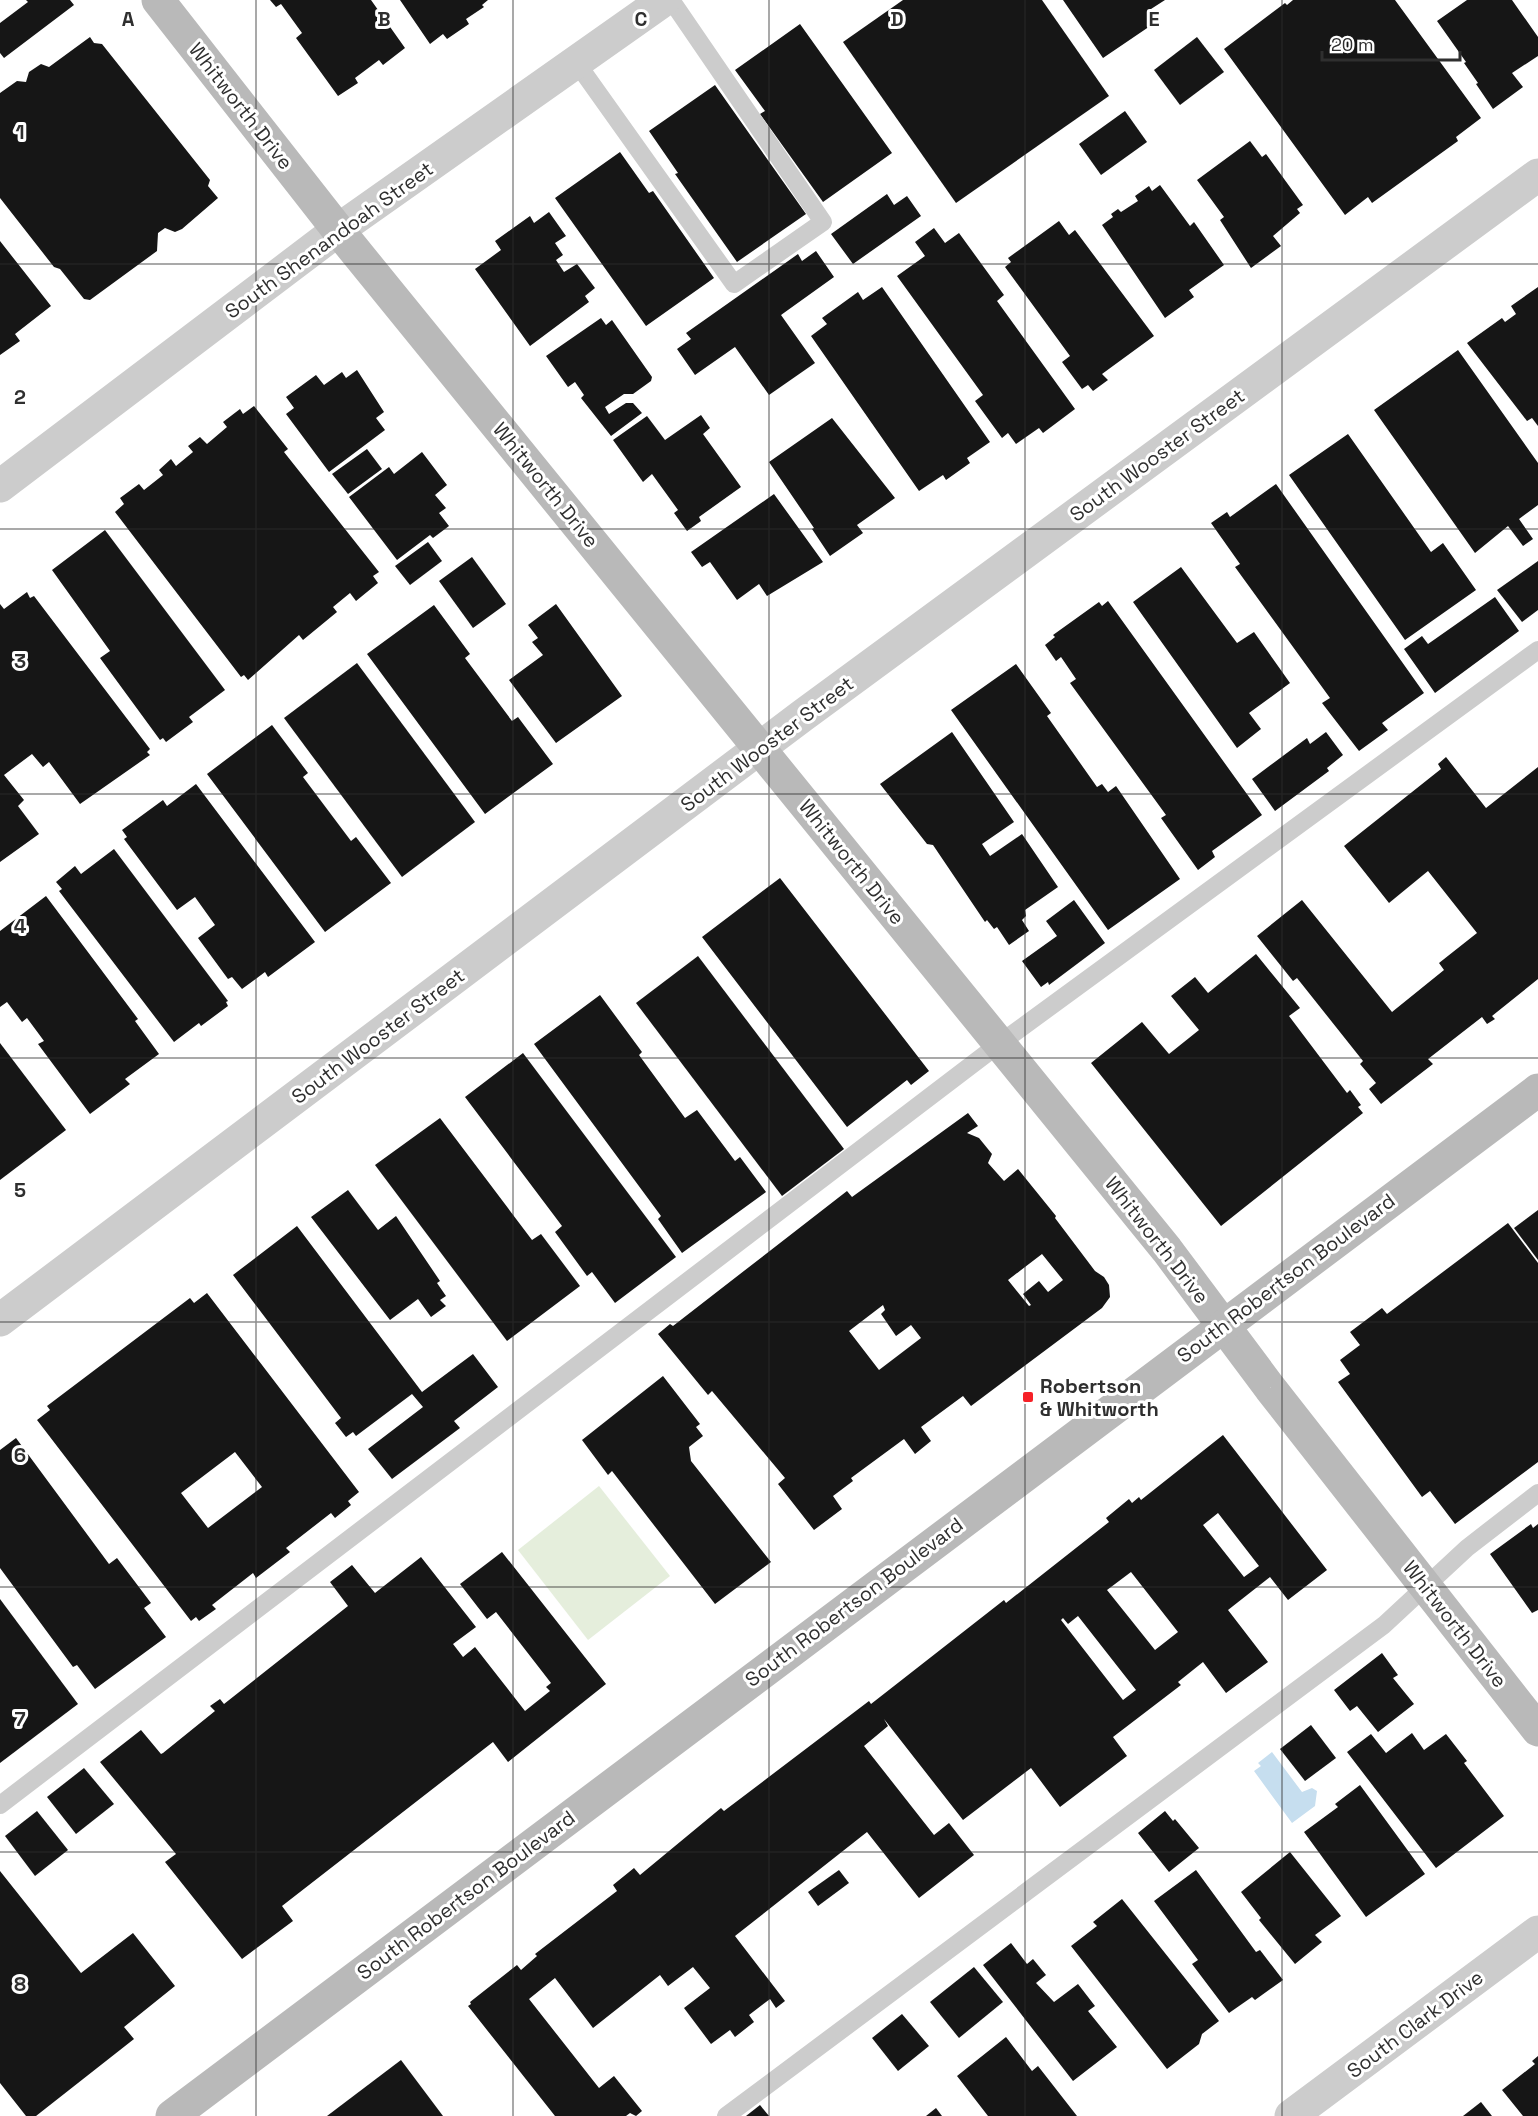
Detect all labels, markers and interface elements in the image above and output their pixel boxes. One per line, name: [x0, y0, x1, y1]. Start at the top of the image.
text: A: [122, 6, 135, 32]
text: B: [377, 6, 391, 32]
text: C: [635, 6, 648, 32]
text: D: [890, 6, 904, 32]
text: E: [1148, 6, 1160, 32]
scale bar: [1322, 24, 1460, 62]
text: 20 m: [1331, 33, 1374, 56]
street label: Whitworth Drive: [183, 37, 299, 175]
text: 1: [15, 119, 25, 145]
street label: South Shenandoah Street: [220, 156, 438, 324]
street label: South Wooster Street: [1064, 383, 1250, 527]
text: 2: [14, 384, 26, 410]
street label: Whitworth Drive: [487, 417, 605, 553]
text: 3: [14, 648, 26, 674]
street label: South Wooster Street: [675, 670, 859, 818]
street label: Whitworth Drive: [793, 794, 911, 930]
text: 4: [14, 913, 27, 939]
street label: South Wooster Street: [286, 962, 470, 1110]
street label: Whitworth Drive: [1099, 1171, 1215, 1309]
text: 5: [14, 1177, 26, 1203]
street label: South Robertson Boulevard: [1172, 1187, 1400, 1369]
place label: Robertson & Whitworth: [1040, 1373, 1159, 1422]
marker: Robertson & Whitworth: [1021, 1390, 1035, 1404]
text: 6: [14, 1442, 26, 1468]
street label: South Robertson Boulevard: [740, 1511, 968, 1693]
street label: Whitworth Drive: [1397, 1555, 1513, 1693]
text: 7: [14, 1706, 26, 1732]
street label: South Robertson Boulevard: [352, 1804, 580, 1986]
street label: South Clark Drive: [1342, 1964, 1488, 2084]
text: 8: [14, 1971, 26, 1997]

